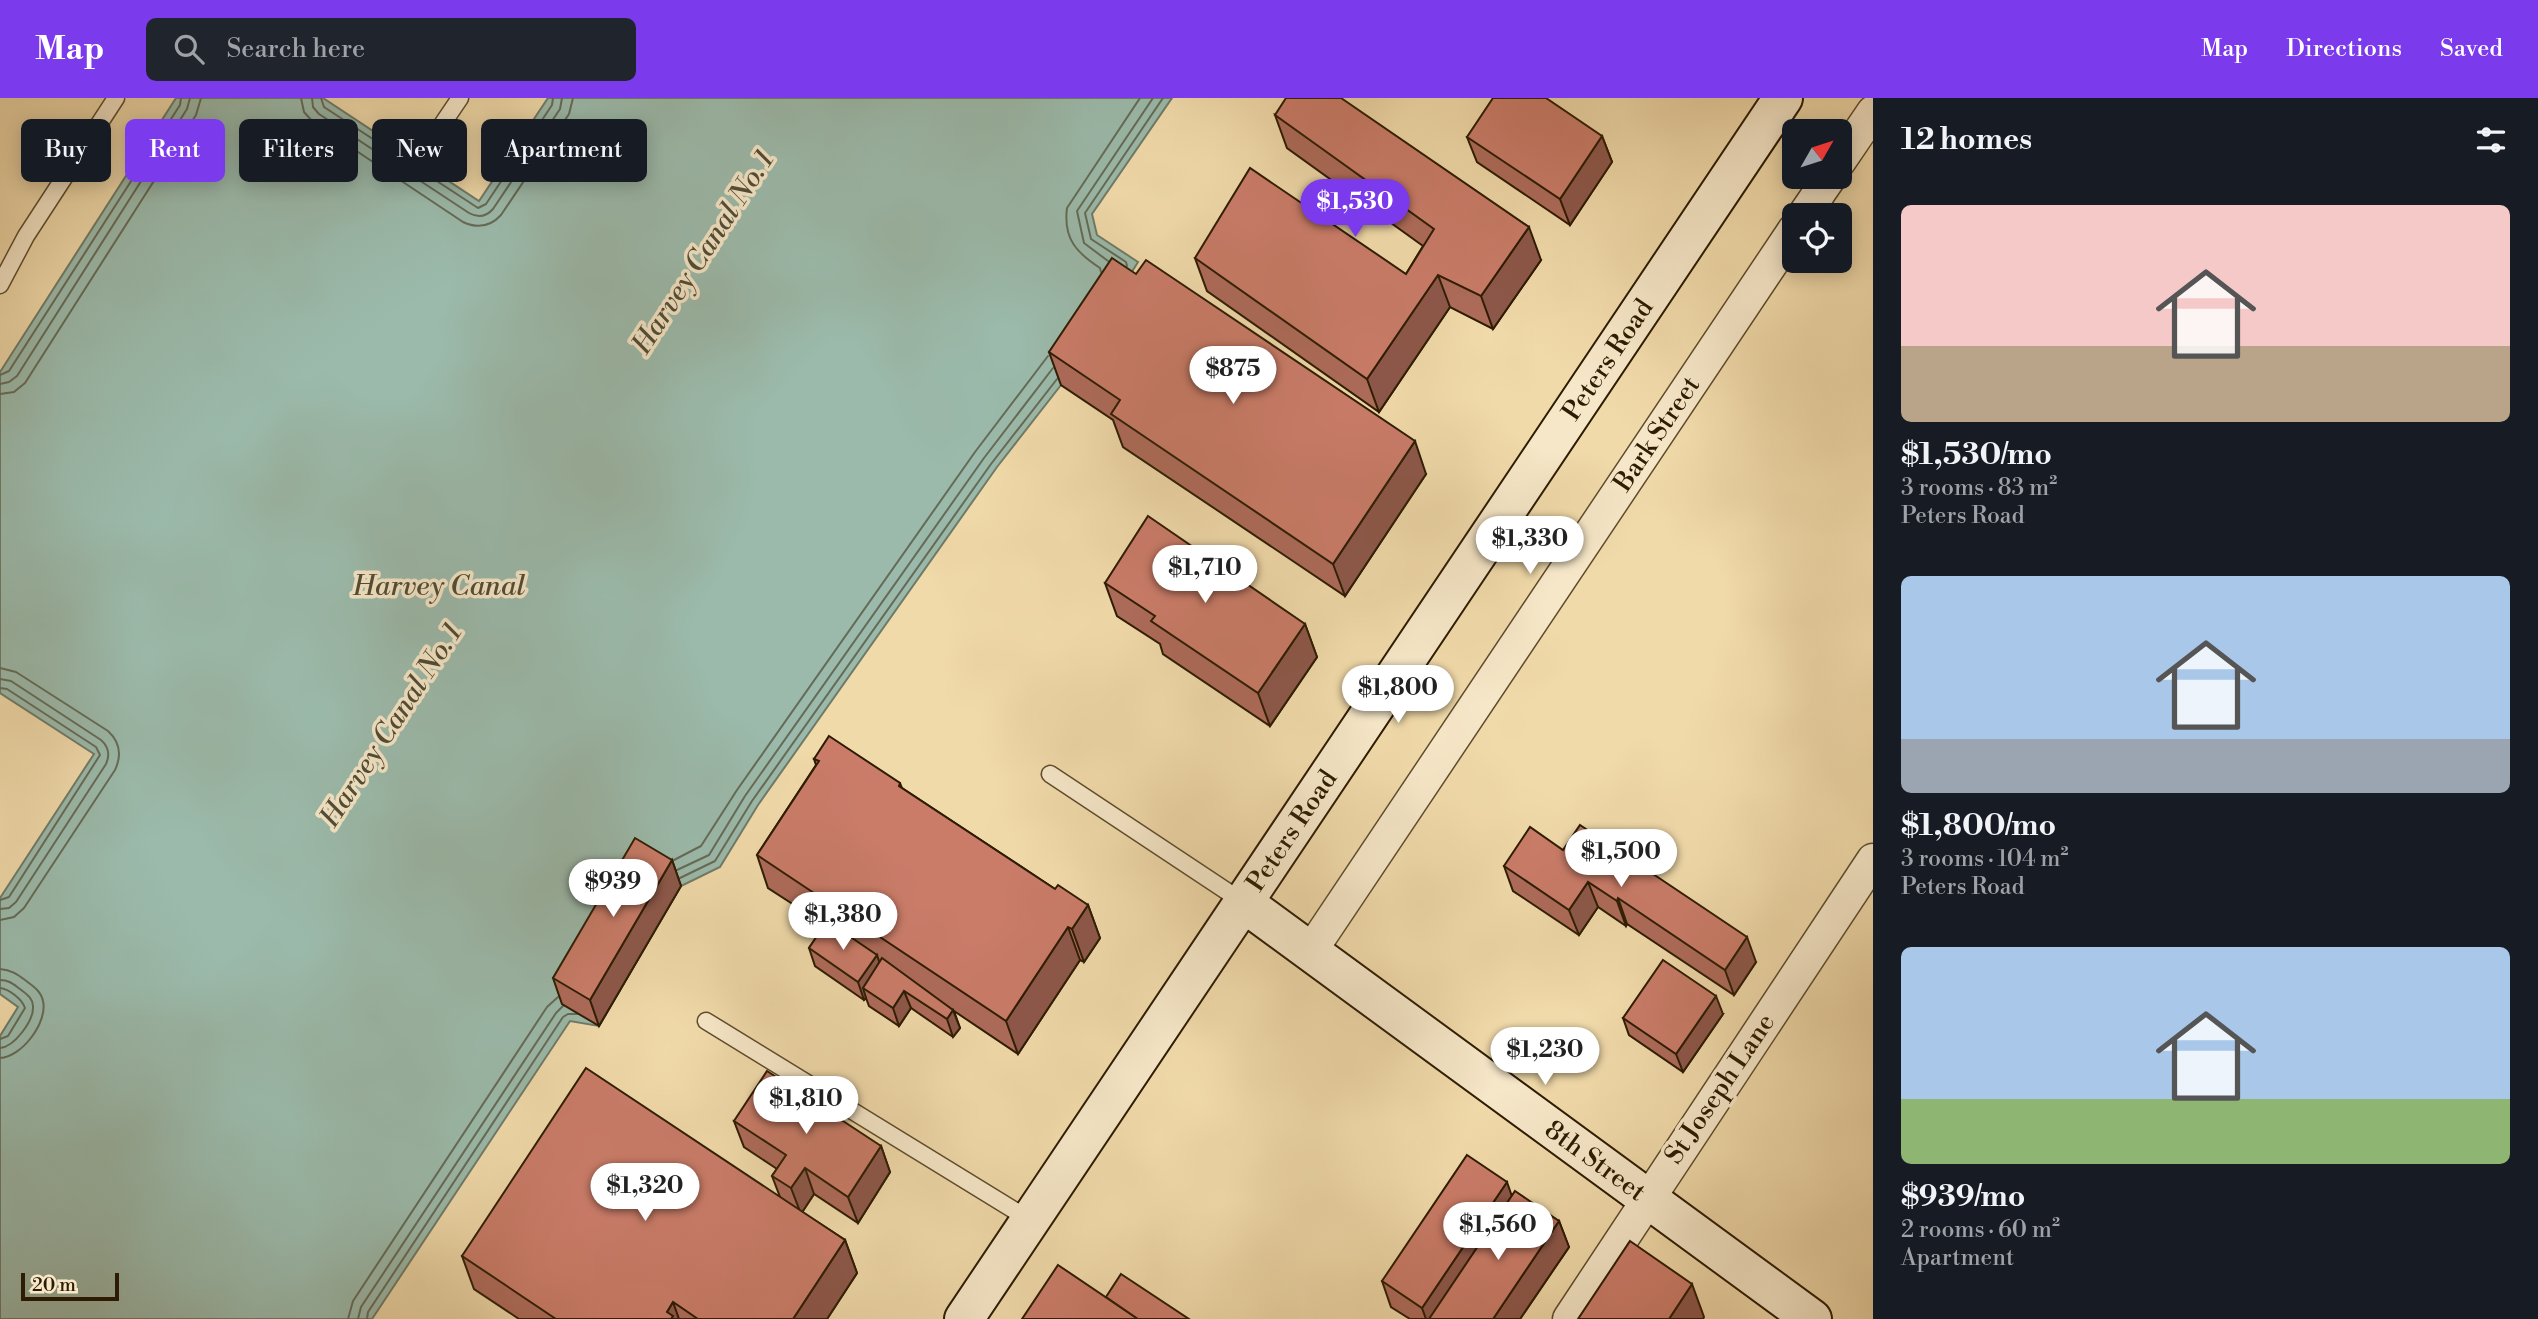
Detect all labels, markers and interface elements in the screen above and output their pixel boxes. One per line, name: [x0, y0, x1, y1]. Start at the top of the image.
search box: [146, 18, 636, 81]
text: Map: [35, 29, 104, 70]
icon: search: [170, 30, 208, 68]
text: Search here: [226, 33, 365, 65]
text: Map: [2201, 34, 2248, 64]
text: Directions: [2286, 34, 2402, 64]
text: Saved: [2440, 34, 2503, 64]
chip: Buy: [21, 119, 111, 182]
chip: Rent: [125, 119, 225, 182]
chip: Filters: [239, 119, 358, 182]
chip: New: [372, 119, 467, 182]
chip: Apartment: [481, 119, 647, 182]
north arrow: [1782, 119, 1852, 189]
map controls: [1782, 119, 1852, 273]
text: 12 homes: [1901, 121, 2032, 159]
icon: filters: [2472, 121, 2510, 159]
water label: Harvey Canal No. 1: [624, 144, 782, 362]
pin: $1,530: [1298, 180, 1412, 239]
text: $1,530: [1317, 188, 1393, 216]
button: locate: [1782, 203, 1852, 273]
icon: home: [2143, 251, 2269, 377]
street label: Peters Road: [1556, 293, 1660, 427]
pin: $875: [1192, 346, 1274, 406]
text: $875: [1205, 355, 1261, 383]
street label: Bark Street: [1606, 370, 1707, 498]
text: $1,530/mo: [1901, 436, 2052, 474]
text: 3 rooms · 83 m²: [1901, 474, 2057, 502]
text: Peters Road: [1901, 502, 2025, 530]
pin: $1,330: [1473, 517, 1587, 576]
text: $1,330: [1492, 525, 1568, 553]
pin: $1,710: [1148, 546, 1262, 605]
text: $1,710: [1168, 554, 1242, 582]
water label: Harvey Canal: [352, 569, 525, 604]
water label: Harvey Canal No. 1: [312, 617, 470, 835]
icon: home: [2143, 622, 2269, 748]
pin: $1,800: [1341, 666, 1455, 725]
text: $1,800: [1358, 674, 1438, 702]
street label: Peters Road: [1240, 764, 1344, 898]
text: $1,800/mo: [1901, 807, 2056, 845]
pin: $1,500: [1564, 830, 1678, 889]
text: $1,500: [1581, 838, 1661, 866]
text: 3 rooms · 104 m²: [1901, 845, 2069, 873]
pin: $939: [572, 860, 654, 919]
text: $939: [585, 868, 641, 896]
text: Peters Road: [1901, 873, 2025, 901]
pin: $1,380: [786, 892, 900, 952]
text: $1,380: [804, 901, 882, 929]
icon: home: [2143, 993, 2269, 1119]
street label: St Joseph Lane: [1658, 1008, 1782, 1170]
pin: $1,230: [1488, 1028, 1602, 1087]
text: $1,230: [1506, 1036, 1584, 1064]
pin: $1,810: [749, 1076, 863, 1136]
text: $1,810: [769, 1085, 843, 1113]
street label: 8th Street: [1538, 1114, 1652, 1208]
pin: $1,320: [588, 1164, 702, 1223]
text: $1,320: [606, 1172, 684, 1200]
text: $939/mo: [1901, 1178, 2025, 1216]
pin: $1,560: [1441, 1202, 1555, 1262]
text: $1,560: [1459, 1211, 1537, 1239]
text: 2 rooms · 60 m²: [1901, 1216, 2060, 1244]
text: Apartment: [1901, 1244, 2014, 1272]
scale bar: [21, 1270, 119, 1302]
text: 20 m: [32, 1273, 76, 1297]

